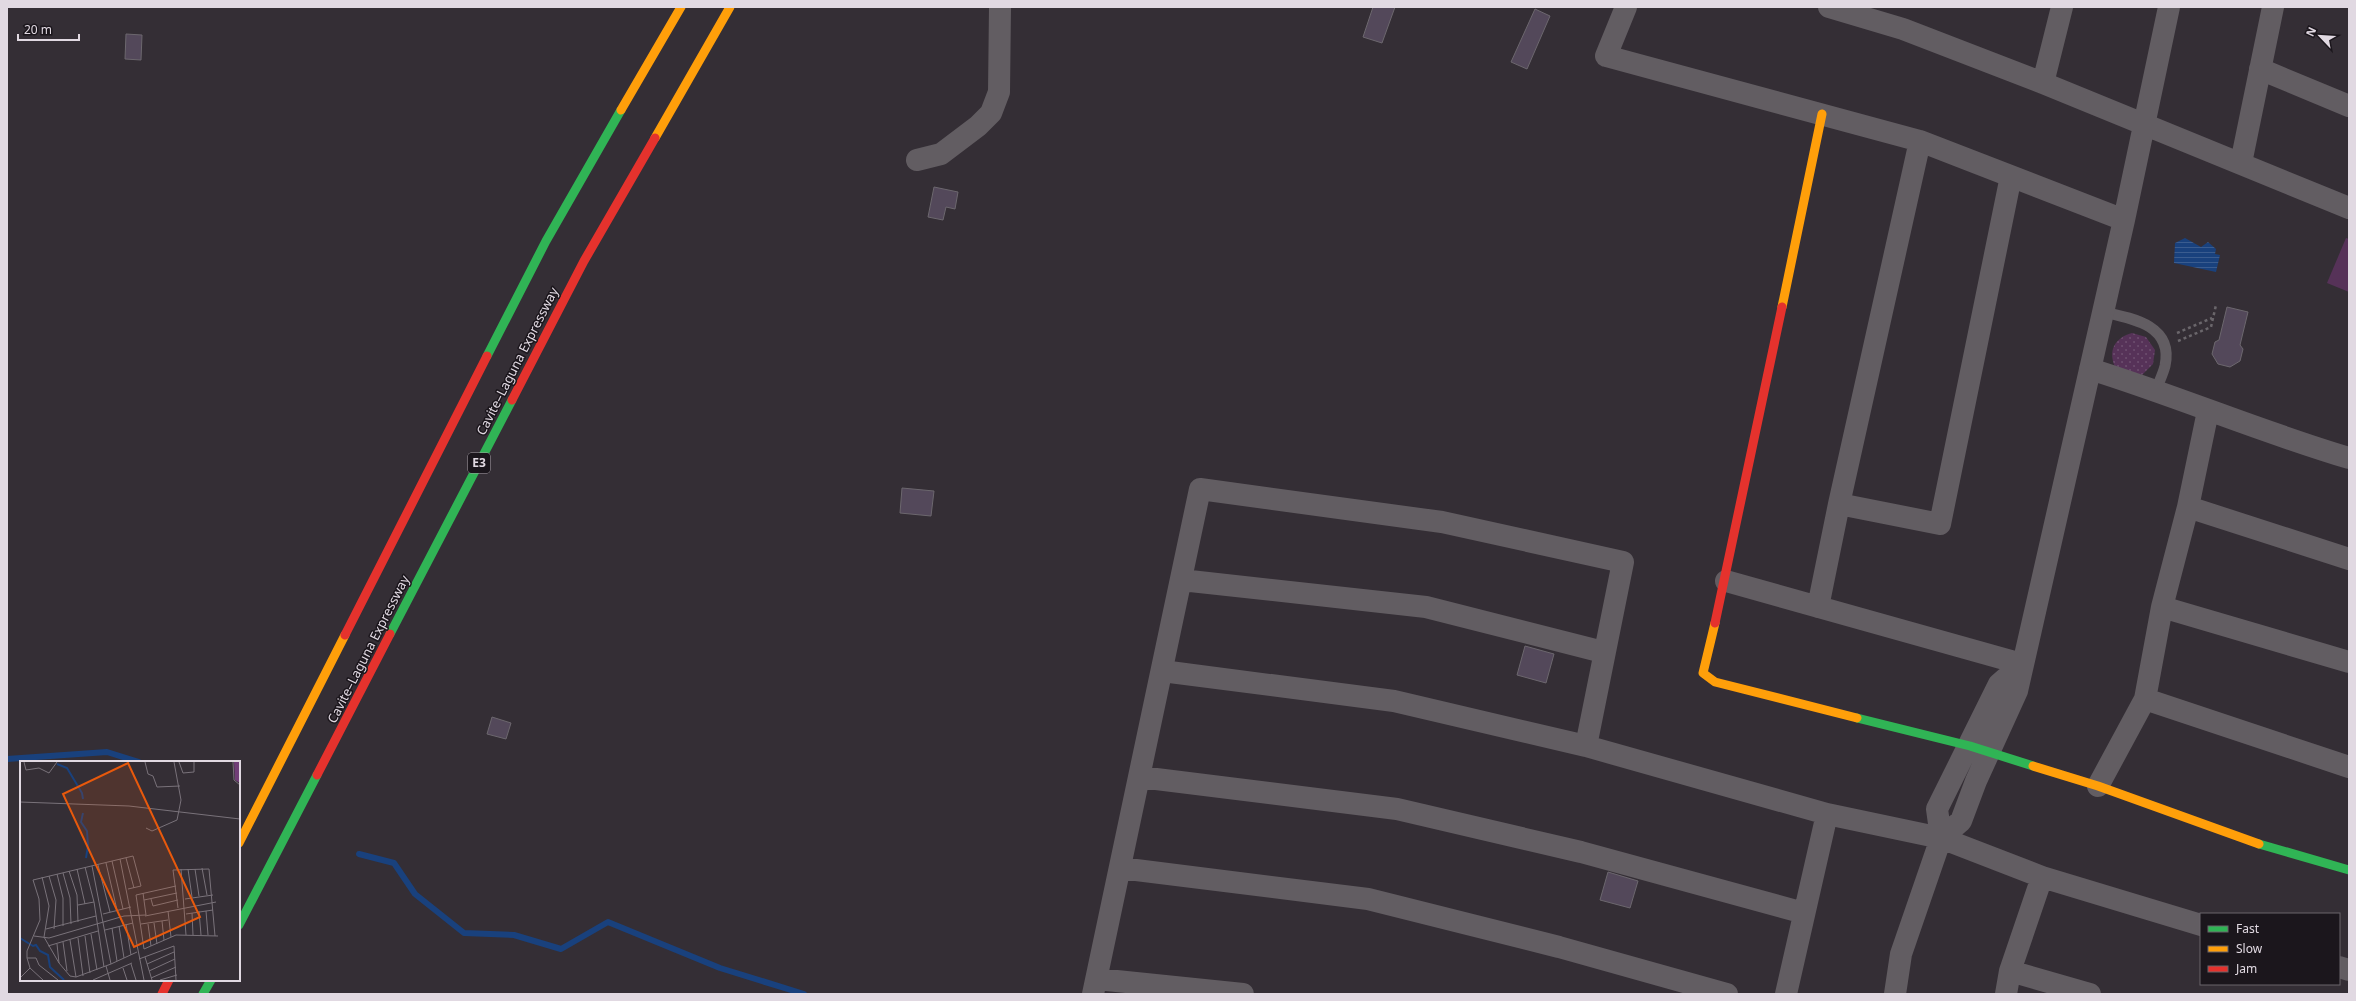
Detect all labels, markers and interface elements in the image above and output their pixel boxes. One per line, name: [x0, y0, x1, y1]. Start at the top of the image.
scale bar: [18, 16, 79, 42]
north arrow: [2300, 16, 2340, 56]
text: 20 m: [24, 21, 52, 38]
text: N: [2302, 24, 2319, 39]
street label: Cavite–Laguna Expressway: [472, 284, 562, 438]
road number: E3: [468, 453, 490, 473]
street label: Cavite–Laguna Expressway: [323, 572, 413, 726]
inset map: [20, 761, 240, 981]
legend: [2200, 913, 2340, 985]
text: Fast: [2236, 920, 2260, 937]
text: Slow: [2236, 940, 2263, 957]
text: Jam: [2235, 960, 2257, 977]

